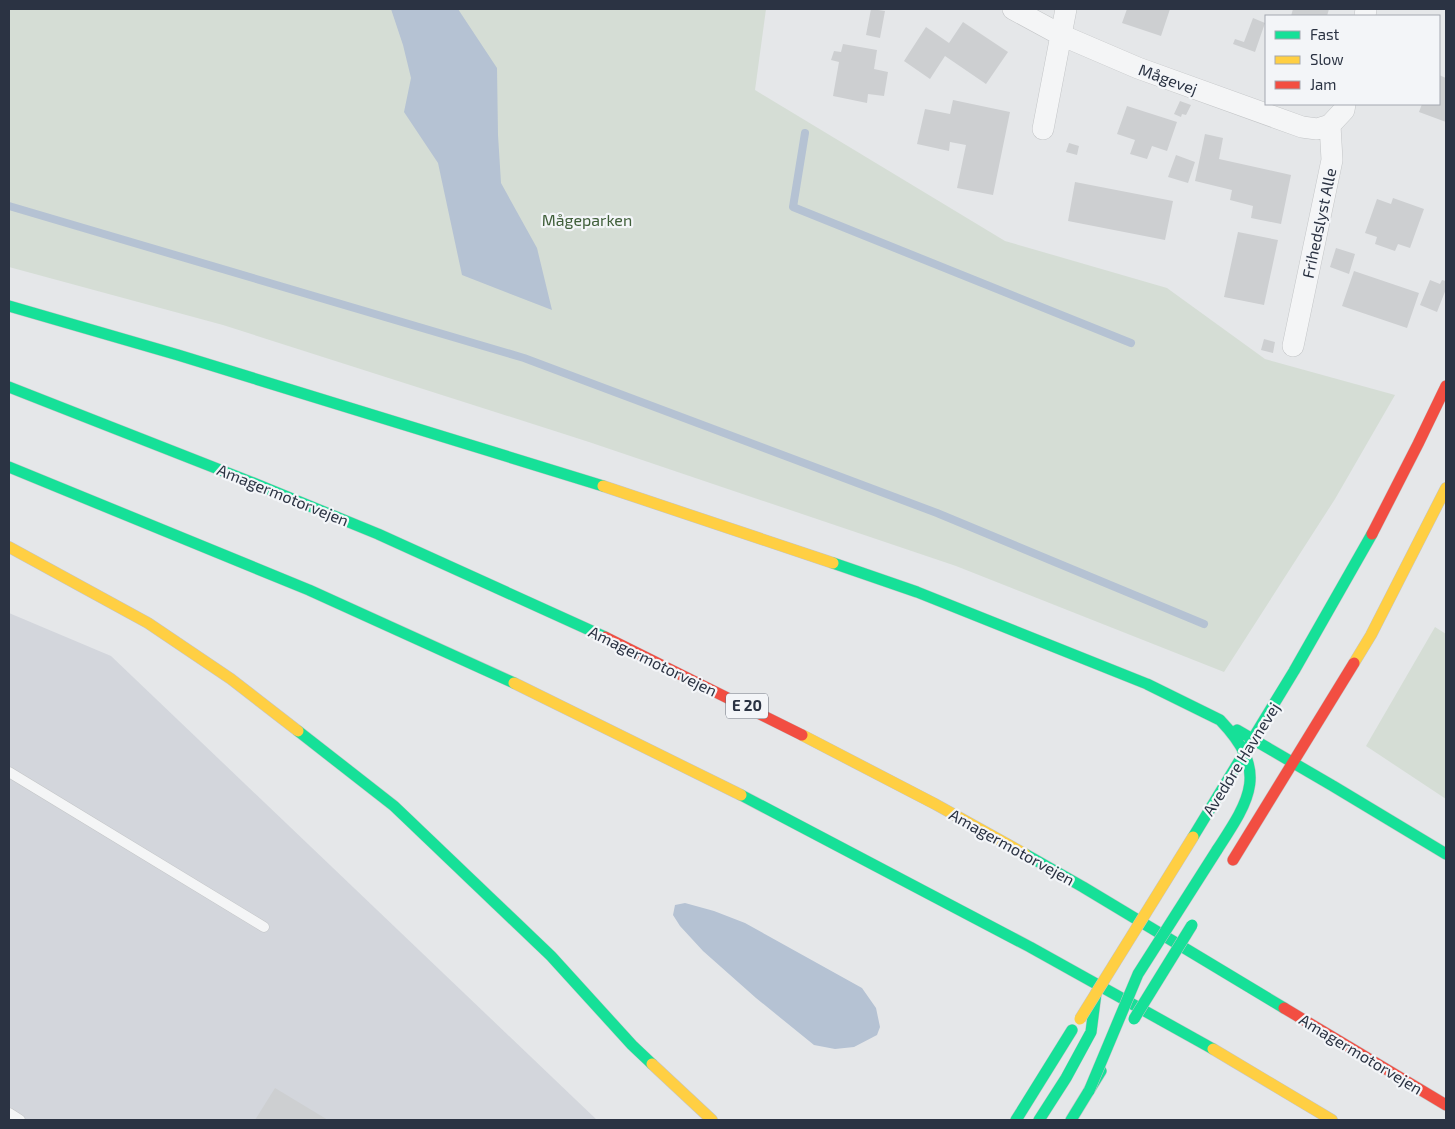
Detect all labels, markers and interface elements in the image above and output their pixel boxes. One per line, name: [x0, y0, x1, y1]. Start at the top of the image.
legend: [1265, 15, 1440, 105]
text: Fast: [1310, 25, 1340, 43]
text: Slow: [1310, 50, 1344, 68]
street label: Mågevej: [1136, 59, 1200, 99]
text: Jam: [1310, 75, 1336, 93]
street label: Frihedslyst Alle: [1298, 166, 1339, 280]
park label: Mågeparken: [542, 210, 632, 229]
street label: Amagermotorvejen: [214, 459, 352, 531]
street label: Amagermotorvejen: [586, 621, 720, 701]
road number: E 20: [726, 694, 768, 718]
street label: Avedøre Havnevej: [1198, 699, 1284, 819]
street label: Amagermotorvejen: [946, 804, 1078, 890]
street label: Amagermotorvejen: [1296, 1009, 1426, 1099]

